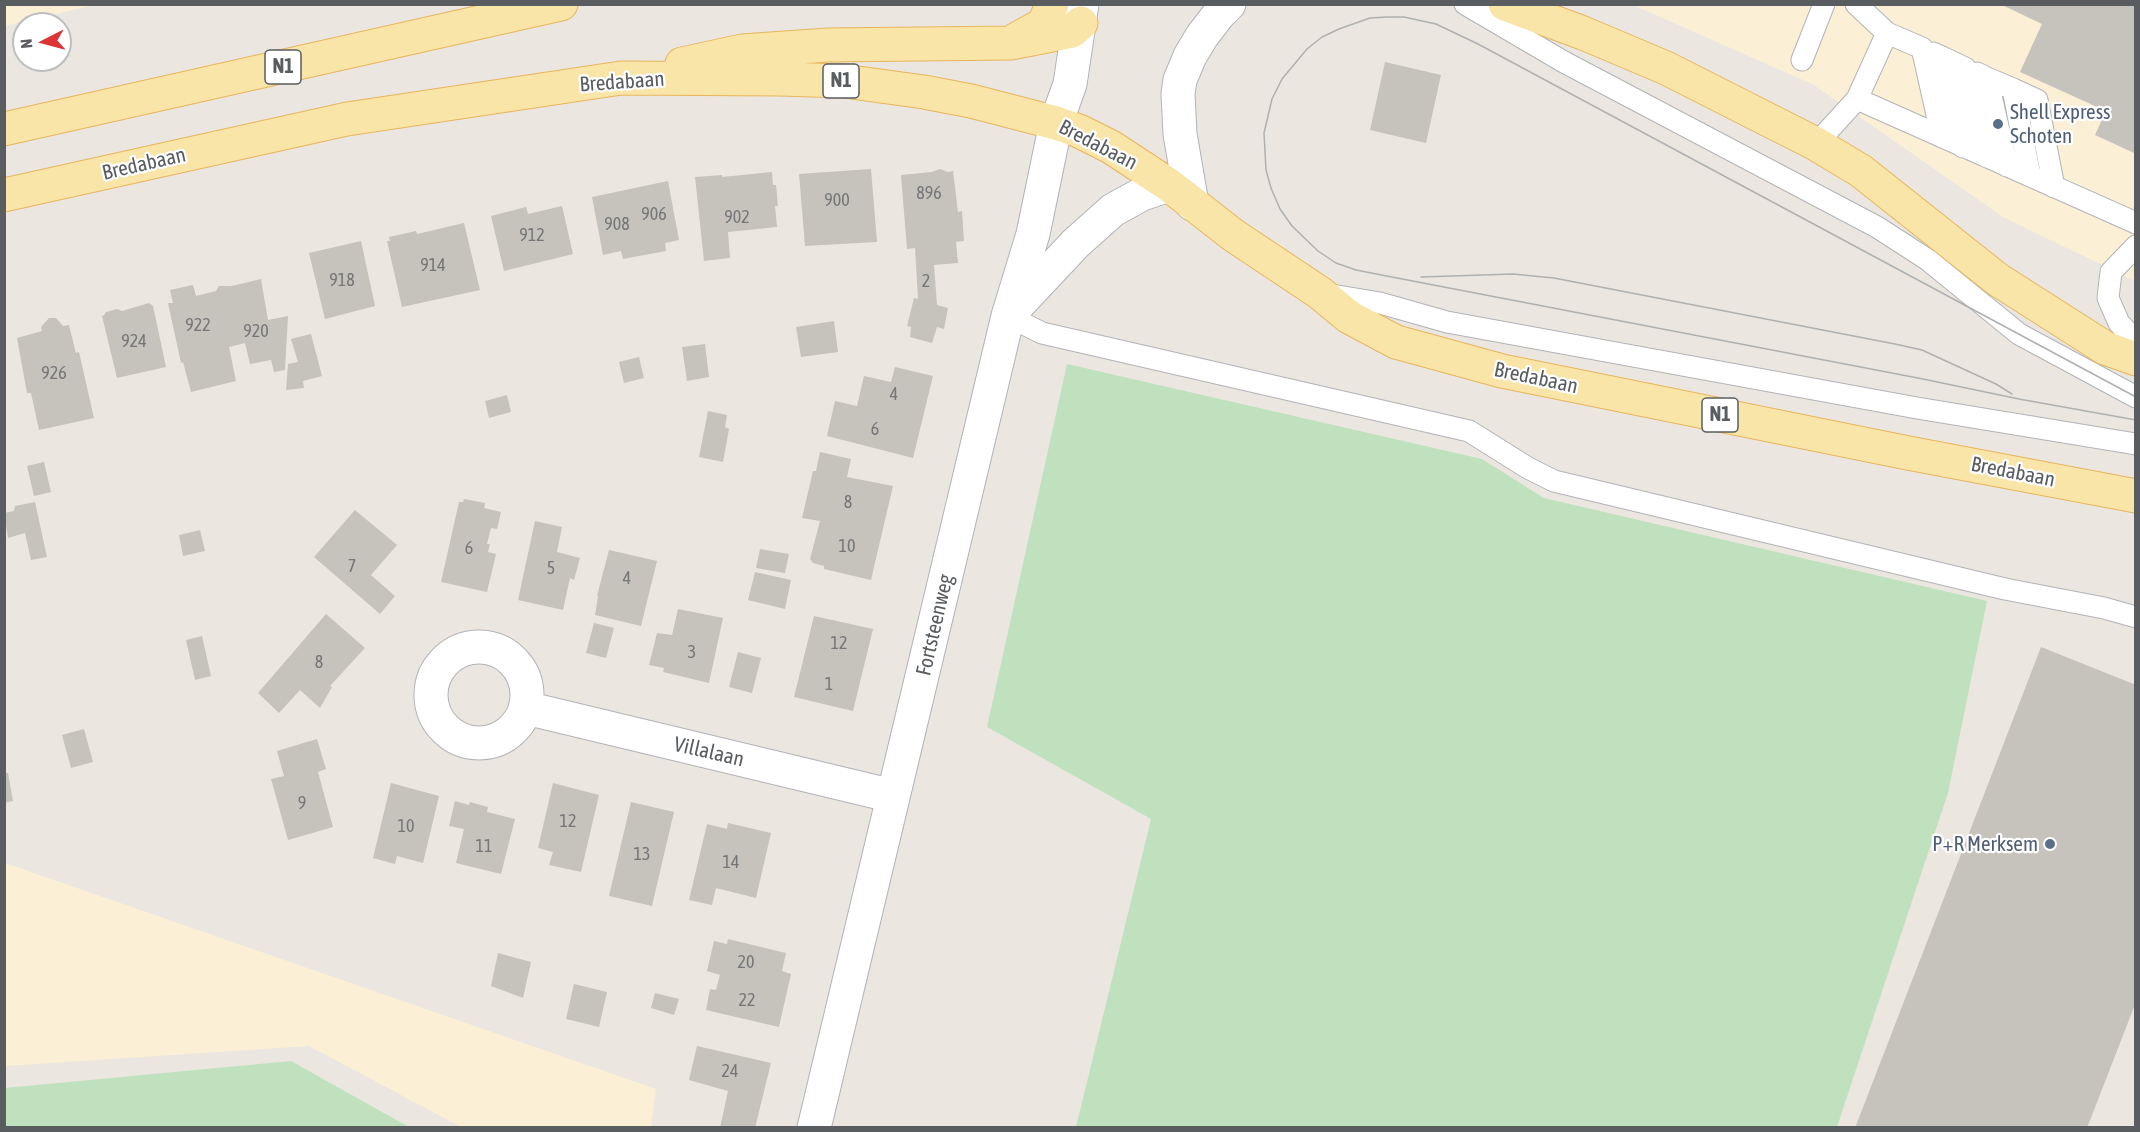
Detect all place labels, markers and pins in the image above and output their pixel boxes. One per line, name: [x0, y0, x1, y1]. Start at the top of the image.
place label: Shell Express Schoten: [2010, 99, 2110, 149]
marker: Shell Express Schoten: [1991, 117, 2005, 131]
place label: P+R Merksem: [1932, 831, 2038, 857]
marker: P+R Merksem: [2043, 837, 2057, 851]

